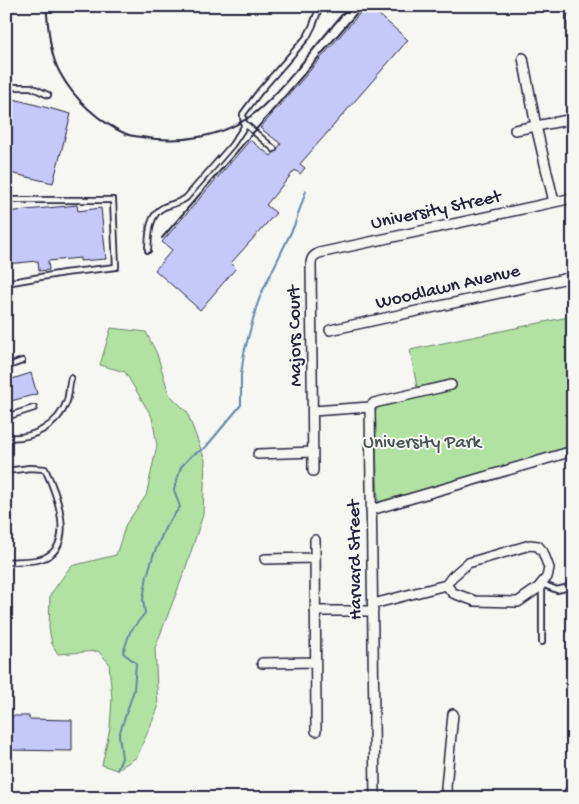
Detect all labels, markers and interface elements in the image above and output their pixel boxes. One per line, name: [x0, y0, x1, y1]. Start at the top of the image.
street label: University Street: [369, 186, 505, 236]
street label: Woodlawn Avenue: [374, 260, 522, 316]
street label: Majors Court: [284, 283, 308, 387]
park label: University Park: [363, 432, 483, 455]
street label: Harvard Street: [343, 498, 369, 620]

